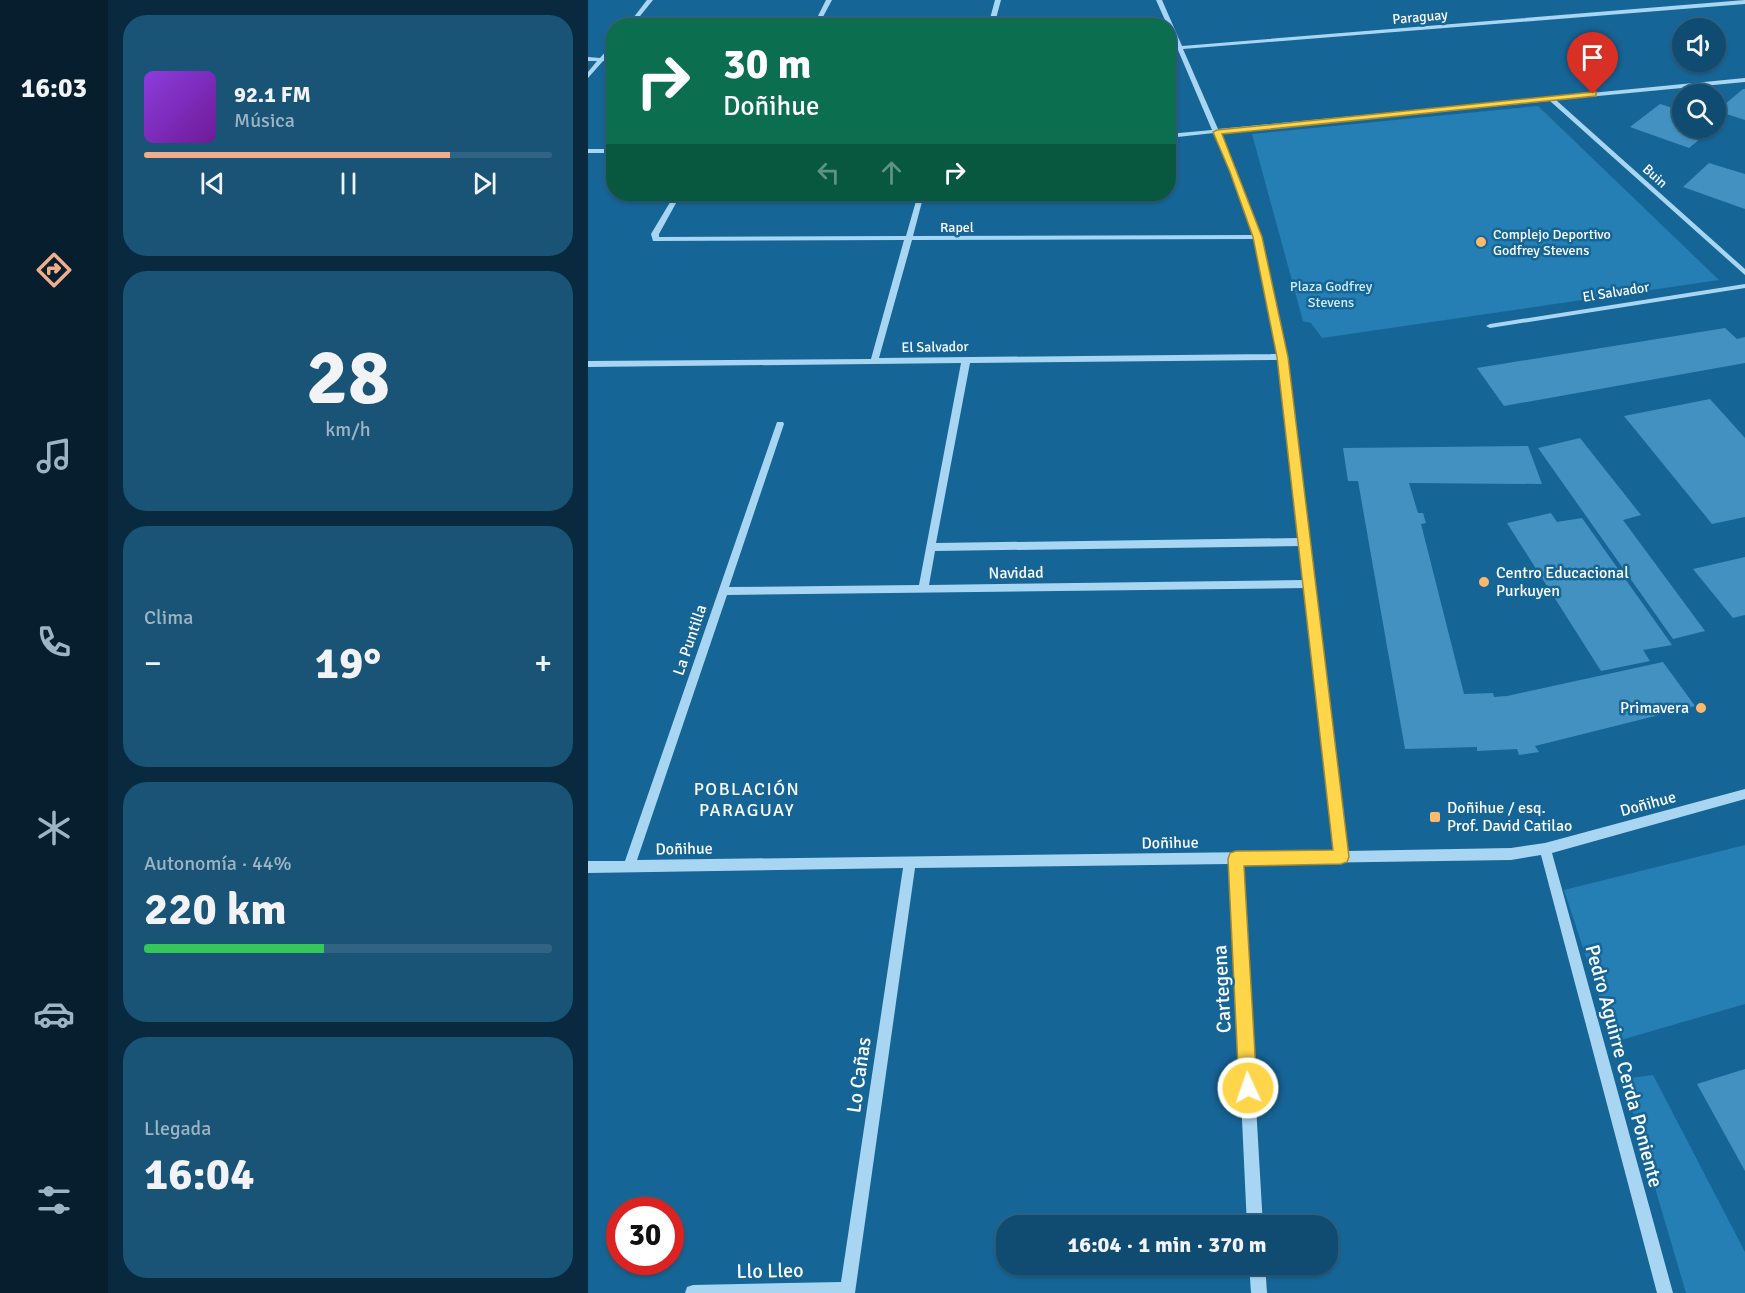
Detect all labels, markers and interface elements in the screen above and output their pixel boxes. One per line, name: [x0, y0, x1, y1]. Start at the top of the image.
street label: Paraguay: [1392, 6, 1449, 28]
map controls: [1672, 18, 1726, 138]
button: sound: [1672, 18, 1726, 72]
pin: [1567, 32, 1618, 94]
text: 30 m: [723, 39, 812, 90]
icon: arrive: [1576, 41, 1609, 74]
icon: right: [624, 42, 702, 120]
text: 16:03: [21, 72, 87, 105]
text: 92.1 FM: [234, 81, 311, 108]
button: search: [1672, 84, 1726, 138]
text: Doñihue: [723, 90, 820, 123]
text: Música: [234, 108, 295, 133]
icon: left: [812, 156, 845, 189]
icon: ahead: [875, 156, 908, 189]
icon: right: [938, 156, 971, 189]
street label: Buin: [1639, 160, 1671, 192]
icon: previous: [196, 167, 229, 200]
icon: pause: [332, 167, 365, 200]
icon: next: [468, 167, 501, 200]
street label: Rapel: [940, 219, 974, 236]
place label: Complejo Deportivo Godfrey Stevens: [1493, 226, 1611, 259]
marker: Complejo Deportivo Godfrey Stevens: [1474, 235, 1488, 249]
icon: directions: [33, 249, 75, 291]
park label: Plaza Godfrey Stevens: [1290, 278, 1373, 311]
street label: El Salvador: [1581, 278, 1651, 306]
text: 28: [306, 330, 390, 426]
street label: El Salvador: [901, 338, 970, 356]
text: km/h: [325, 417, 371, 442]
icon: music: [33, 435, 75, 477]
street label: Navidad: [988, 563, 1044, 583]
place label: Centro Educacional Purkuyen: [1496, 563, 1629, 601]
marker: Centro Educacional Purkuyen: [1477, 575, 1491, 589]
street label: La Puntilla: [669, 602, 711, 678]
text: Clima: [144, 605, 193, 630]
icon: phone: [33, 621, 75, 663]
text: 19°: [315, 636, 381, 691]
text: −: [144, 643, 162, 684]
text: +: [534, 643, 552, 684]
place label: Primavera: [1620, 698, 1689, 718]
marker: Primavera: [1694, 701, 1708, 715]
district label: POBLACIÓN PARAGUAY: [694, 778, 800, 821]
street label: Doñihue: [1618, 787, 1678, 821]
place label: Doñihue / esq. Prof. David Catilao: [1447, 798, 1572, 836]
icon: climate: [33, 807, 75, 849]
marker: Doñihue / esq. Prof. David Catilao: [1428, 810, 1442, 824]
street label: Doñihue: [1141, 833, 1199, 853]
street label: Doñihue: [655, 839, 713, 859]
text: Autonomía · 44%: [144, 851, 292, 876]
text: 220 km: [144, 882, 287, 937]
street label: Pedro Aguirre Cerda Poniente: [1580, 942, 1668, 1190]
street label: Cartegena: [1207, 944, 1237, 1034]
icon: car: [33, 993, 75, 1035]
street label: Lo Cañas: [841, 1035, 877, 1115]
position arrow: [1216, 1056, 1280, 1120]
text: Llegada: [144, 1116, 211, 1141]
text: 16:04: [144, 1147, 254, 1202]
icon: filters: [33, 1179, 75, 1221]
speed limit sign: 30: [606, 1197, 684, 1275]
text: 16:04 · 1 min · 370 m: [1067, 1231, 1267, 1258]
street label: Llo Lleo: [736, 1258, 804, 1284]

